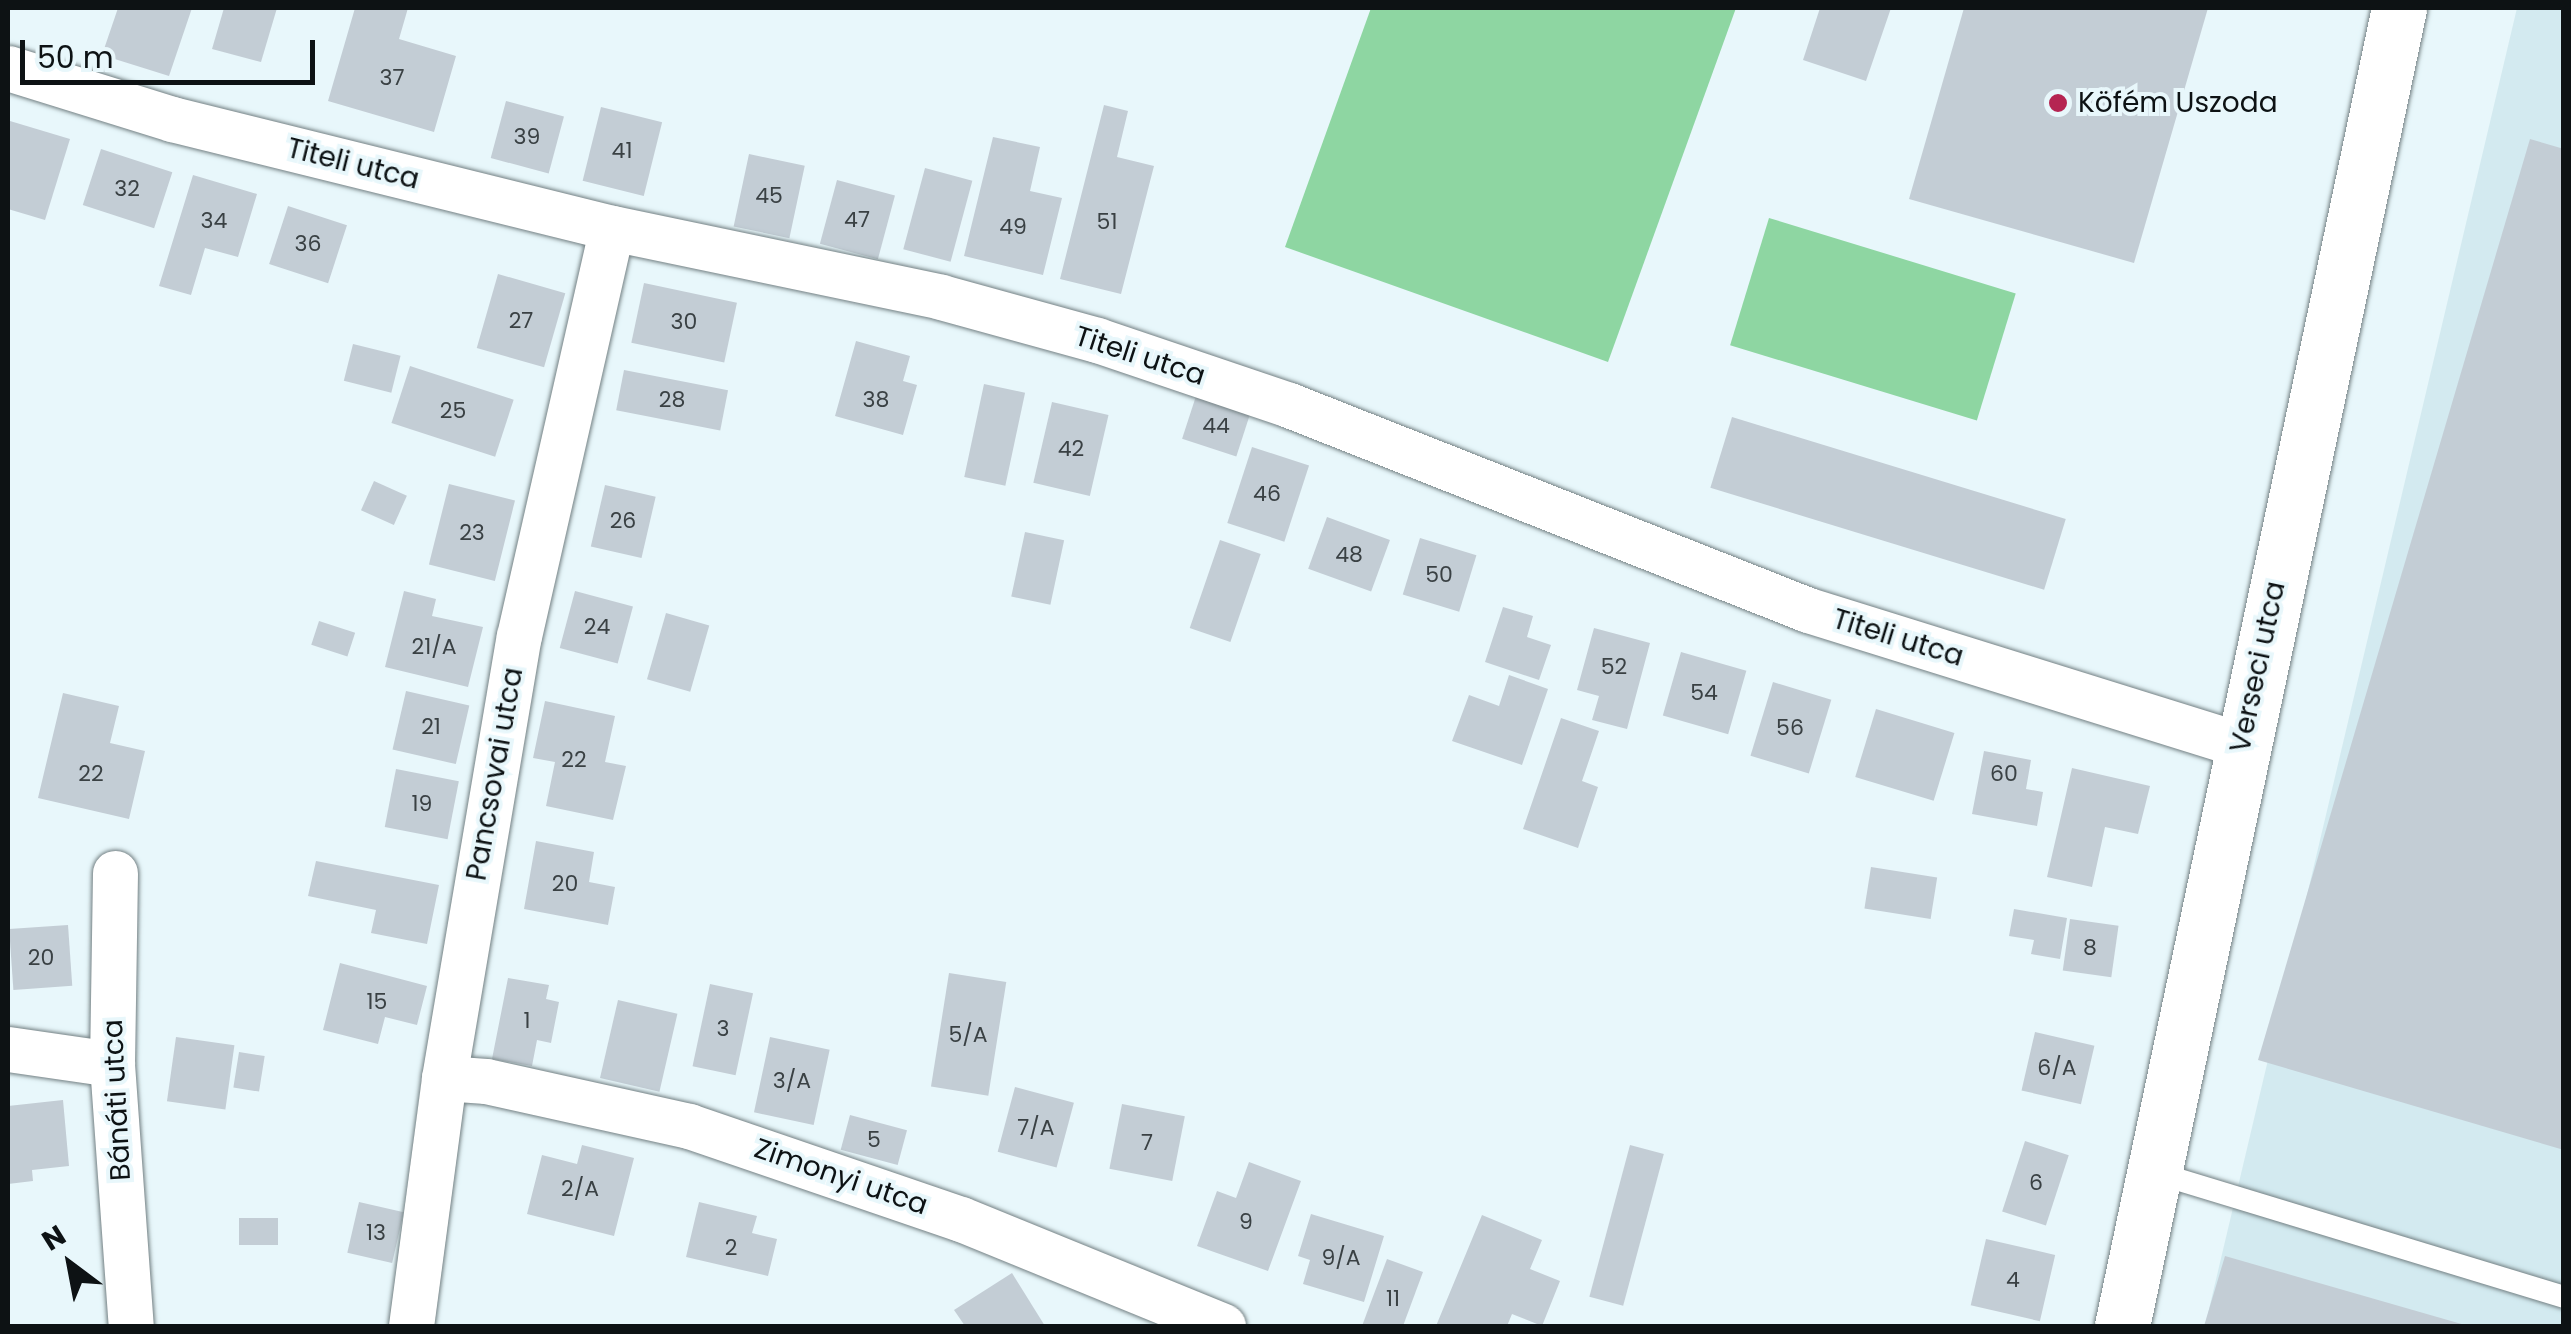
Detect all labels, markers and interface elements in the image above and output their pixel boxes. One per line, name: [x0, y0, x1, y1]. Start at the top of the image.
scale bar: [25, 20, 320, 82]
text: 50 m: [37, 36, 114, 79]
house number: 37: [380, 65, 404, 91]
place label: Köfém Uszoda: [2078, 86, 2278, 120]
marker: Köfém Uszoda: [2047, 92, 2069, 114]
house number: 39: [514, 124, 540, 150]
street label: Titeli utca: [284, 131, 422, 197]
house number: 41: [612, 138, 632, 164]
house number: 32: [114, 176, 140, 202]
house number: 45: [755, 183, 783, 209]
house number: 47: [844, 207, 870, 233]
house number: 34: [201, 208, 227, 234]
house number: 51: [1097, 209, 1117, 235]
house number: 49: [999, 214, 1027, 240]
house number: 36: [295, 231, 321, 257]
house number: 27: [509, 308, 533, 334]
house number: 30: [671, 309, 697, 335]
street label: Titeli utca: [1071, 319, 1209, 393]
house number: 28: [659, 387, 685, 413]
house number: 38: [863, 387, 889, 413]
house number: 25: [440, 398, 466, 424]
house number: 44: [1202, 413, 1230, 439]
house number: 42: [1058, 436, 1084, 462]
house number: 46: [1253, 481, 1281, 507]
house number: 26: [610, 508, 636, 534]
house number: 23: [459, 520, 485, 546]
house number: 48: [1335, 542, 1363, 568]
house number: 50: [1425, 562, 1453, 588]
street label: Verseci utca: [2223, 578, 2293, 756]
street label: Titeli utca: [1829, 602, 1967, 674]
house number: 24: [584, 614, 610, 640]
house number: 21/A: [412, 634, 456, 660]
house number: 52: [1601, 654, 1627, 680]
street label: Pancsovai utca: [460, 665, 530, 883]
house number: 54: [1690, 680, 1718, 706]
house number: 21: [421, 714, 441, 740]
house number: 56: [1776, 715, 1804, 741]
house number: 22: [561, 747, 587, 773]
house number: 22: [78, 761, 104, 787]
house number: 60: [1990, 761, 2018, 787]
house number: 19: [412, 791, 432, 817]
house number: 20: [552, 871, 578, 897]
house number: 8: [2083, 935, 2097, 961]
house number: 20: [28, 945, 54, 971]
house number: 15: [367, 989, 387, 1015]
house number: 1: [523, 1008, 531, 1034]
house number: 3: [717, 1016, 729, 1042]
street label: Bánáti utca: [96, 1018, 138, 1182]
house number: 5/A: [948, 1022, 988, 1048]
house number: 6/A: [2037, 1055, 2077, 1081]
house number: 3/A: [773, 1068, 811, 1094]
house number: 7/A: [1017, 1115, 1055, 1141]
house number: 5: [867, 1127, 881, 1153]
house number: 7: [1141, 1130, 1153, 1156]
street label: Zimonyi utca: [750, 1132, 932, 1222]
house number: 6: [2029, 1170, 2043, 1196]
house number: 2/A: [561, 1176, 599, 1202]
house number: 9: [1239, 1209, 1253, 1235]
north arrow: [20, 1214, 120, 1314]
text: N: [35, 1216, 73, 1260]
house number: 13: [366, 1220, 386, 1246]
house number: 2: [725, 1235, 737, 1261]
house number: 9/A: [1321, 1245, 1361, 1271]
house number: 4: [2006, 1267, 2020, 1293]
house number: 11: [1386, 1286, 1400, 1312]

